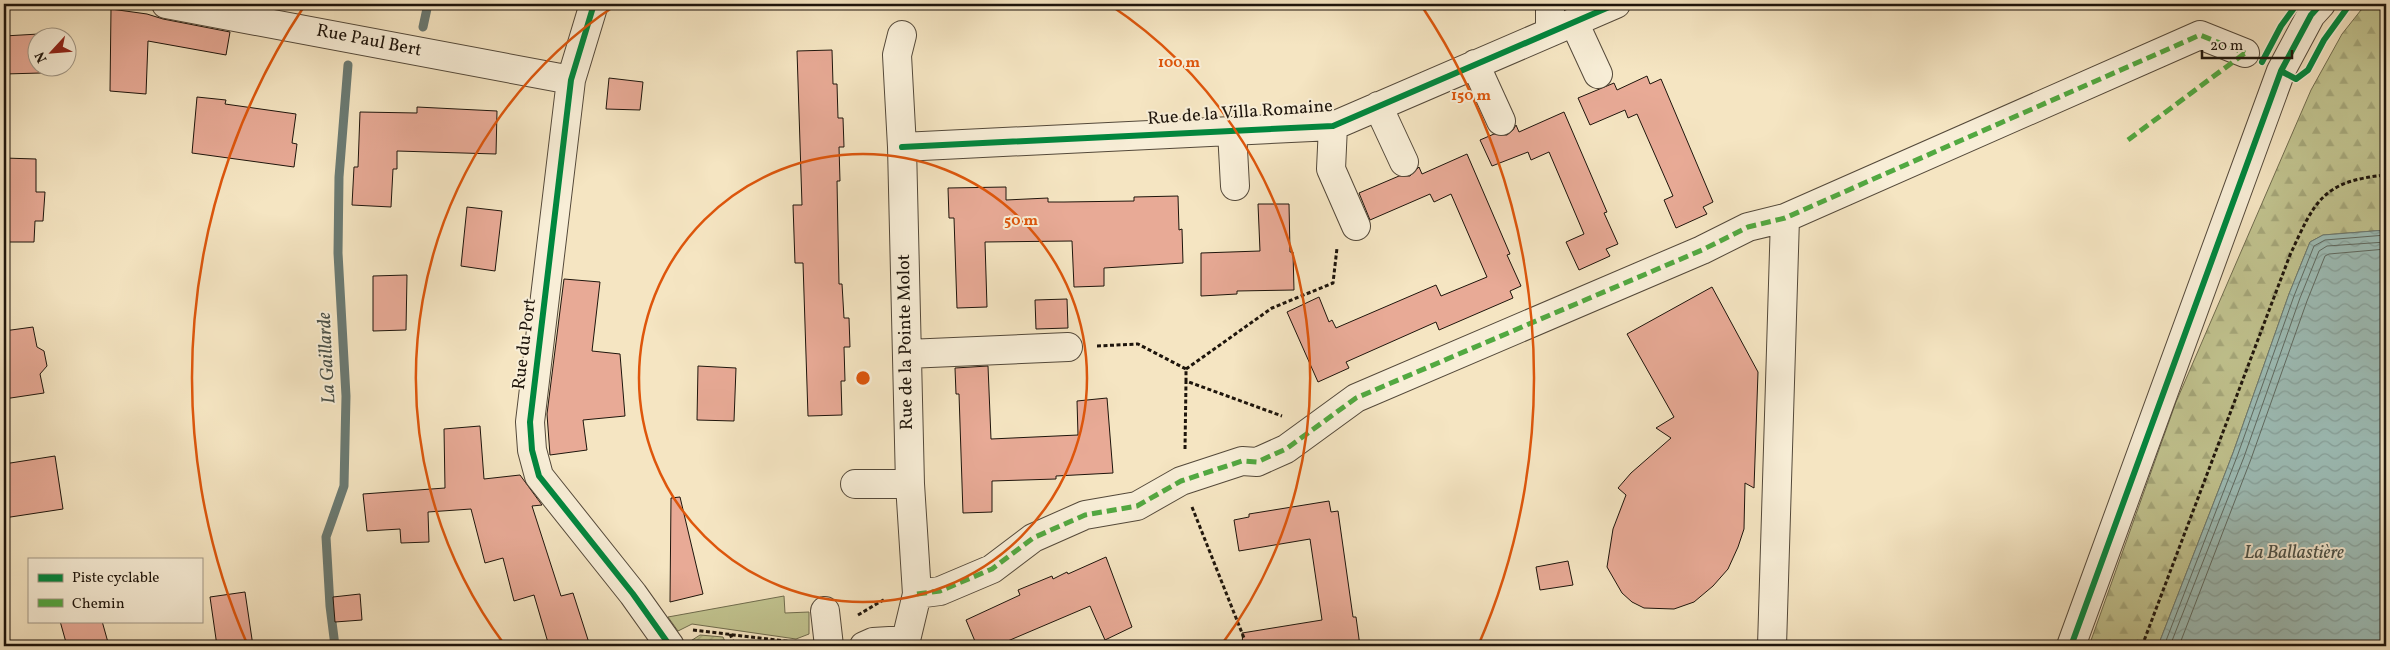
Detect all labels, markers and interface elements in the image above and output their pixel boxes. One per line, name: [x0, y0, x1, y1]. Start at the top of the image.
street label: Rue Paul Bert: [314, 19, 424, 63]
north arrow: [28, 28, 78, 78]
scale bar: [2202, 28, 2292, 60]
text: 20 m: [2210, 36, 2243, 57]
text: N: [31, 48, 52, 66]
text: 100 m: [1158, 53, 1201, 74]
text: 150 m: [1451, 86, 1491, 107]
street label: Rue de la Villa Romaine: [1147, 94, 1333, 132]
text: 50 m: [1004, 211, 1038, 232]
street label: Rue de la Pointe Molot: [892, 254, 920, 430]
street label: Rue du Port: [507, 297, 543, 391]
water label: La Gaillarde: [312, 312, 342, 404]
centre of rings: [854, 369, 872, 387]
water label: La Ballastière: [2244, 540, 2344, 566]
legend: [28, 558, 202, 622]
text: Piste cyclable: [72, 568, 159, 589]
text: Chemin: [72, 594, 125, 615]

